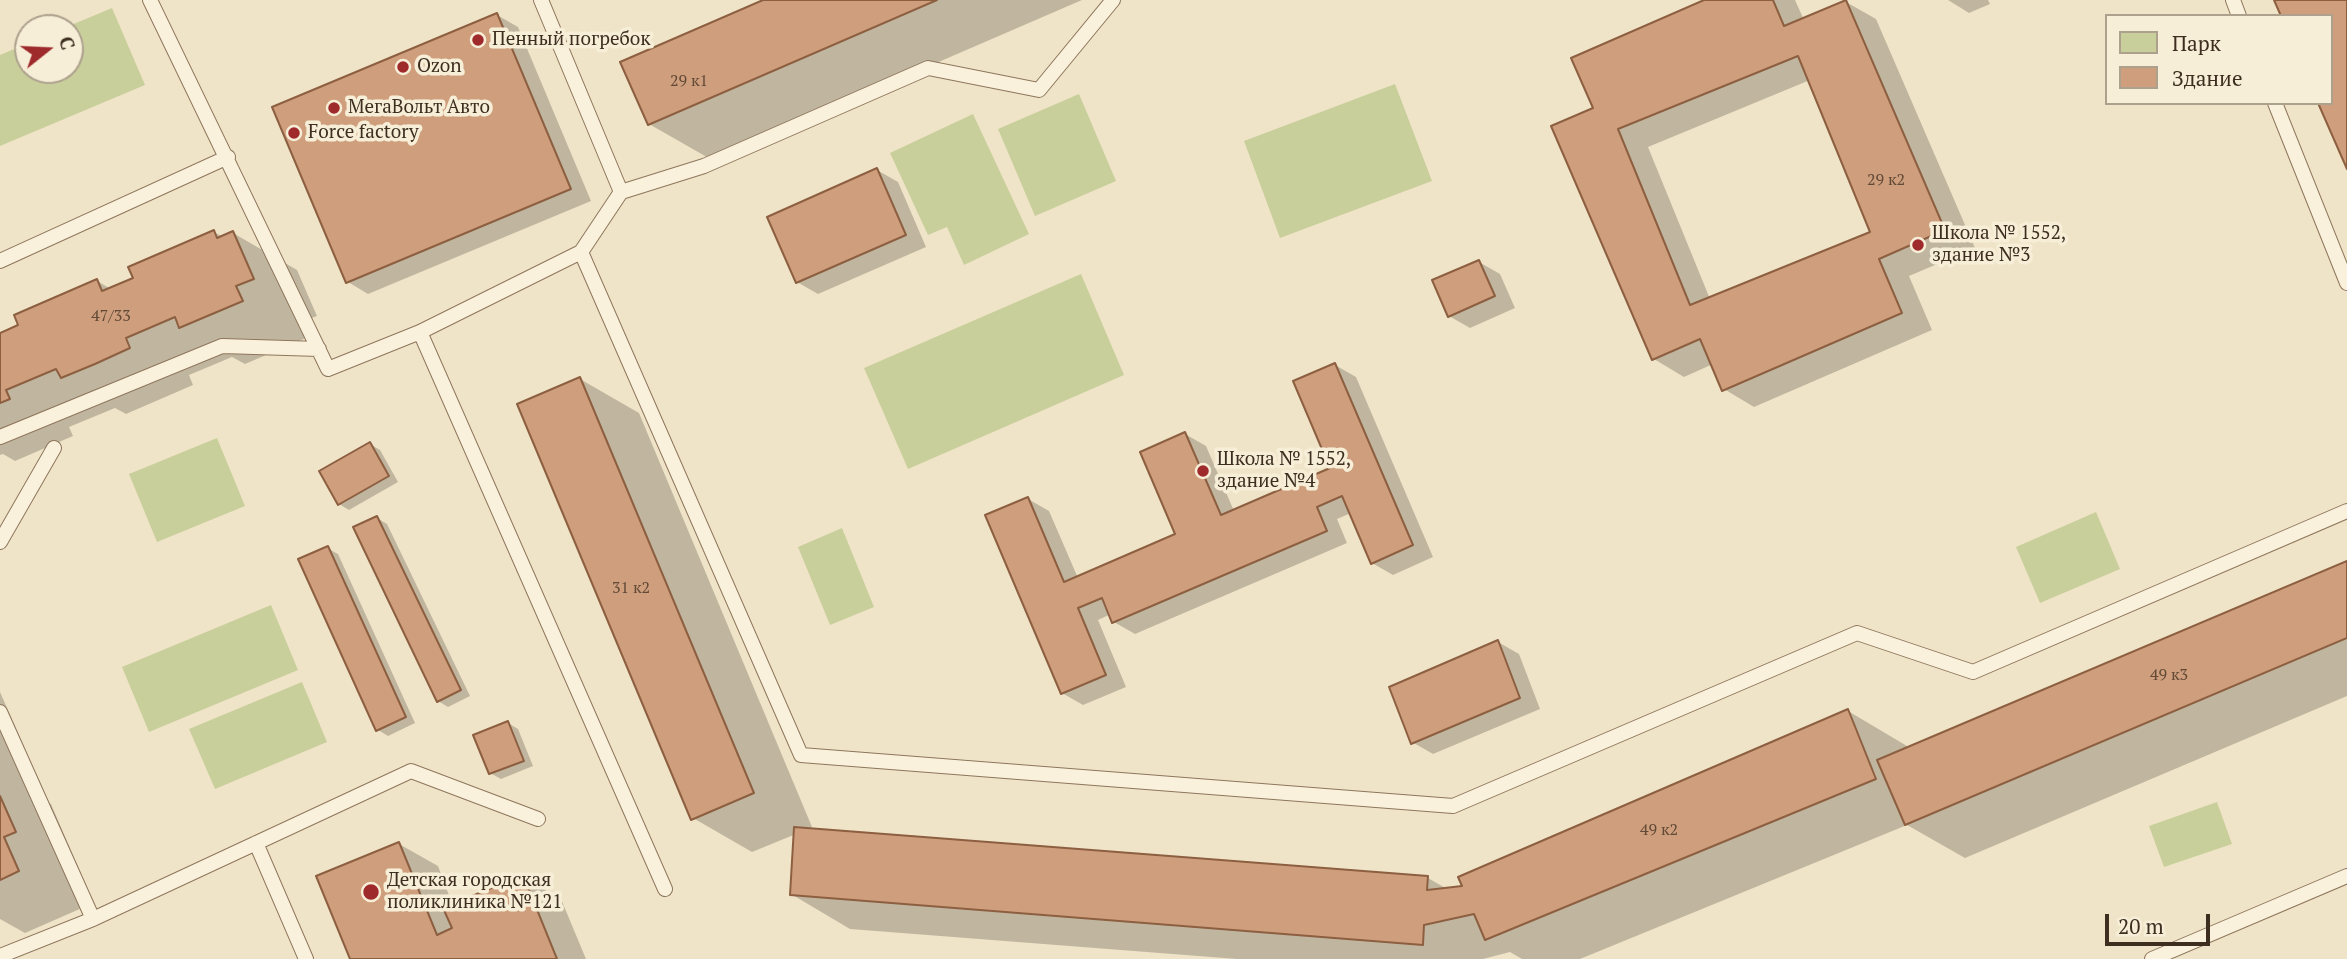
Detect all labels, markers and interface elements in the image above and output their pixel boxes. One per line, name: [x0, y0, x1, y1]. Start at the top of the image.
north arrow: [14, 14, 84, 84]
legend: [2106, 14, 2333, 105]
place label: Пенный погребок: [492, 29, 651, 51]
text: Парк: [2172, 29, 2221, 57]
marker: Пенный погребок: [470, 32, 486, 48]
text: С: [54, 33, 81, 53]
place label: Ozon: [417, 56, 462, 78]
marker: Ozon: [395, 59, 411, 75]
text: Здание: [2172, 64, 2243, 92]
house number: 29 к1: [670, 71, 708, 91]
place label: МегаВольт Авто: [348, 97, 490, 119]
marker: МегаВольт Авто: [326, 100, 342, 116]
place label: Force factory: [308, 122, 419, 144]
marker: Force factory: [286, 125, 302, 141]
house number: 29 к2: [1867, 170, 1905, 190]
place label: Школа № 1552, здание №3: [1932, 223, 2066, 267]
marker: Школа № 1552, здание №3: [1910, 237, 1926, 253]
house number: 47/33: [91, 306, 131, 326]
place label: Школа № 1552, здание №4: [1217, 449, 1351, 493]
marker: Школа № 1552, здание №4: [1195, 463, 1211, 479]
house number: 31 к2: [612, 578, 650, 598]
house number: 49 к3: [2150, 665, 2188, 685]
house number: 49 к2: [1640, 820, 1678, 840]
place label: Детская городская поликлиника №121: [387, 870, 562, 914]
marker: Детская городская поликлиника №121: [361, 882, 381, 902]
scale bar: [2109, 900, 2214, 944]
text: 20 m: [2118, 912, 2164, 940]

